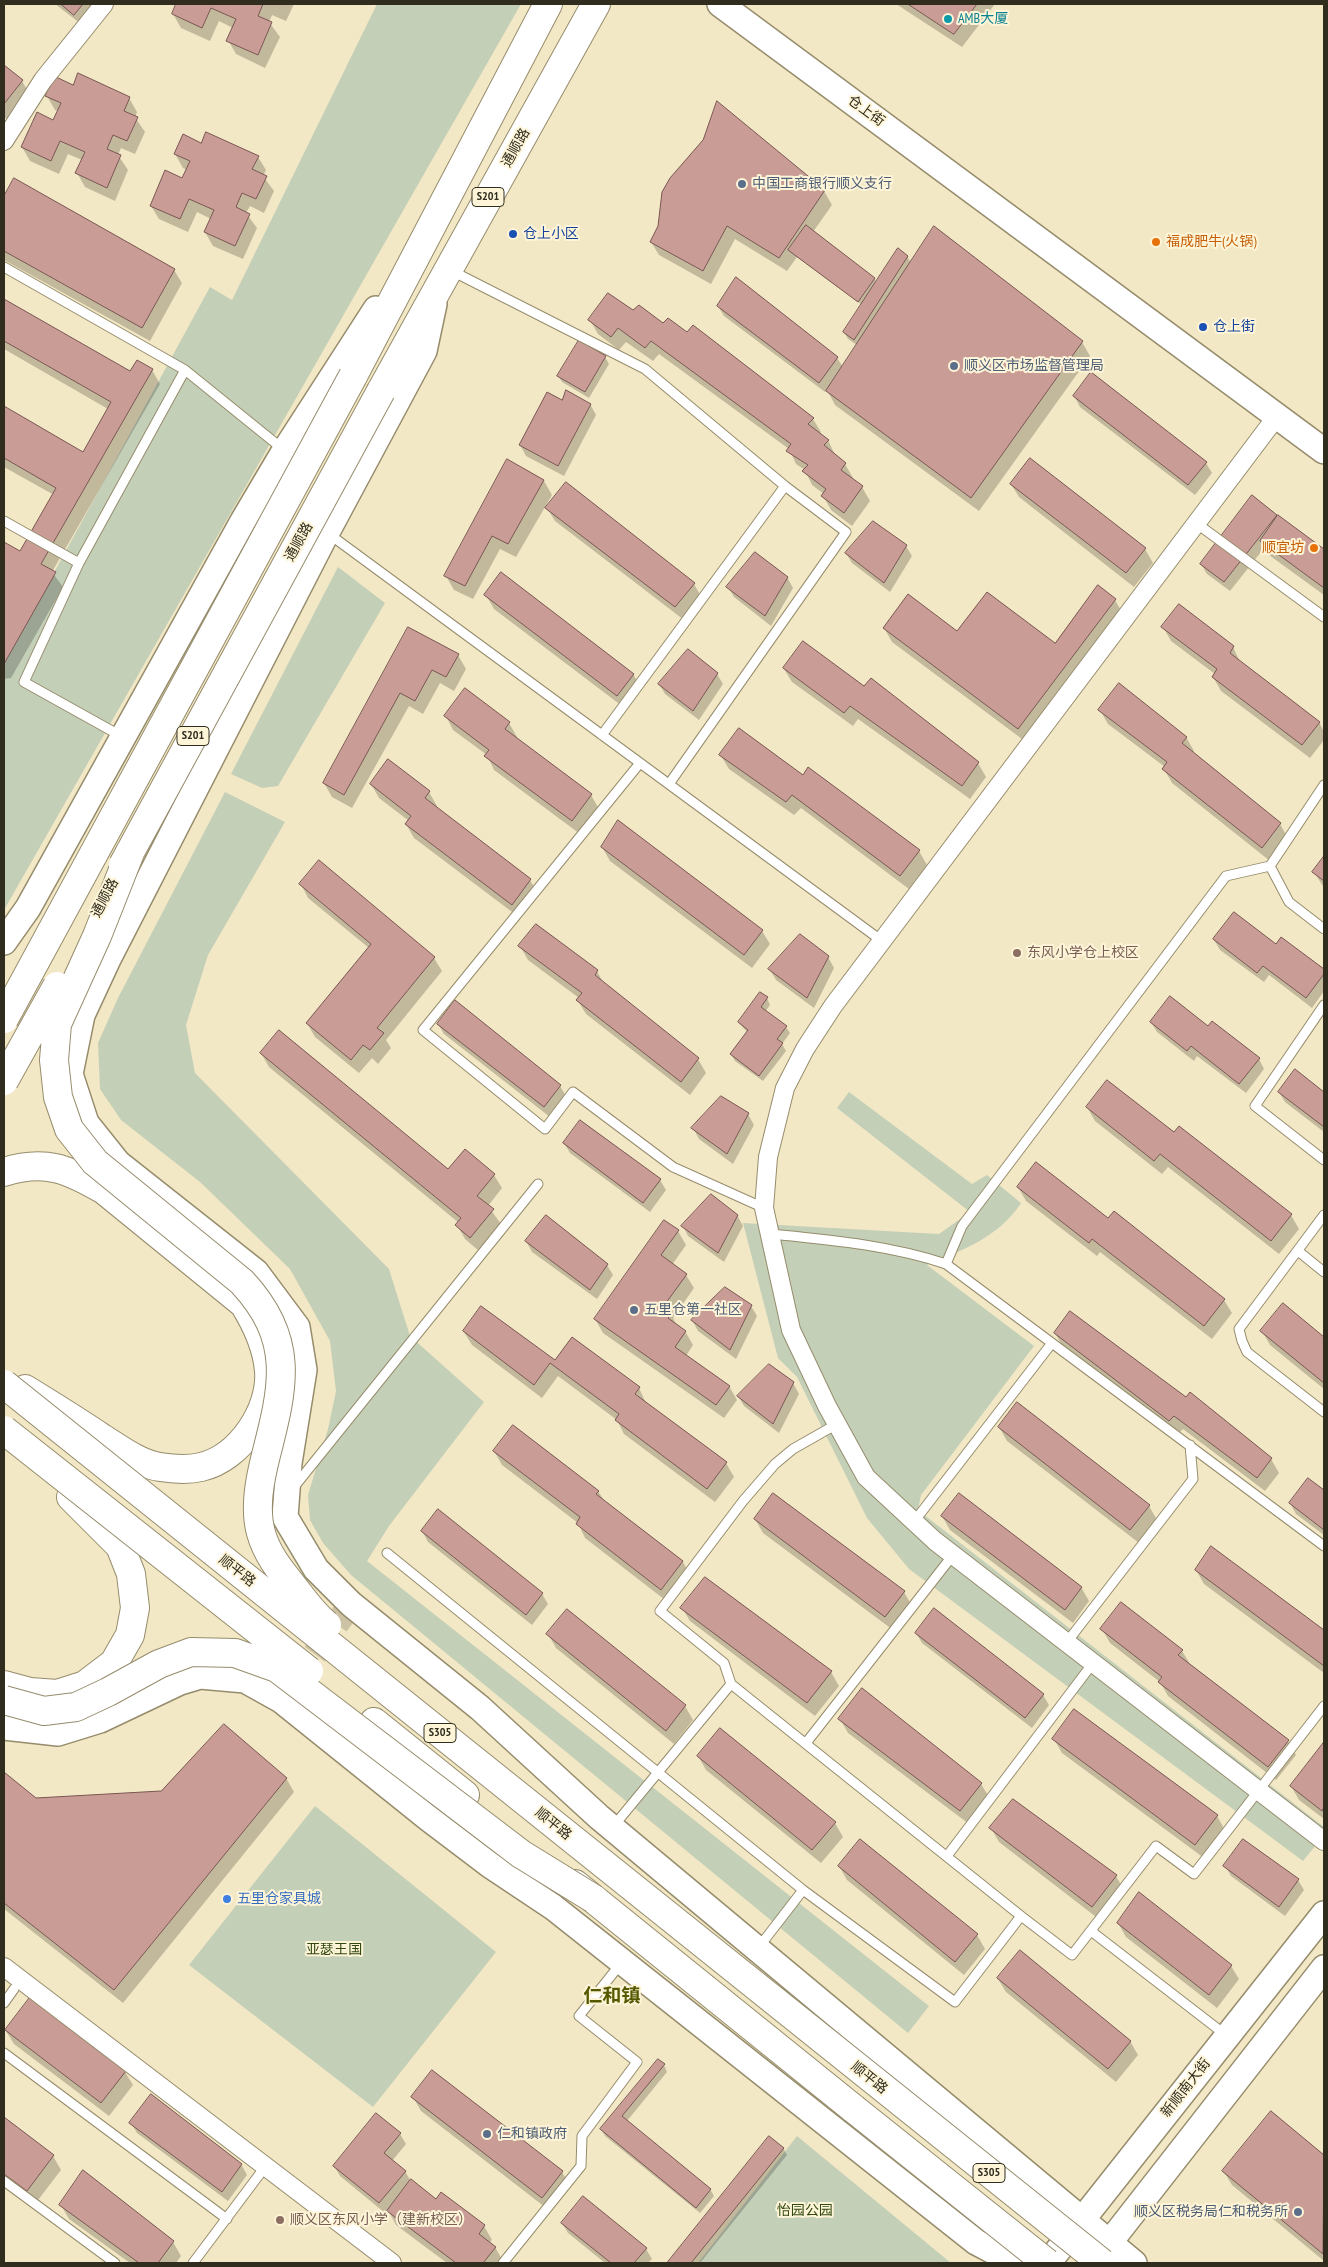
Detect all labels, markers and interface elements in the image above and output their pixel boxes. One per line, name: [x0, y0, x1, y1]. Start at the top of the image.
place label: AMB大厦: [958, 11, 1008, 27]
marker: AMB大厦: [942, 13, 954, 25]
street label: 仓上街: [844, 92, 888, 130]
street label: 通顺路: [498, 126, 534, 170]
place label: 中国工商银行顺义支行: [752, 176, 892, 192]
marker: 中国工商银行顺义支行: [736, 178, 748, 190]
road number: S201: [472, 188, 504, 206]
place label: 仓上小区: [523, 226, 579, 242]
marker: 仓上小区: [507, 228, 519, 240]
place label: 福成肥牛(火锅): [1166, 234, 1257, 250]
marker: 福成肥牛(火锅): [1150, 236, 1162, 248]
place label: 仓上街: [1213, 319, 1255, 335]
marker: 仓上街: [1197, 321, 1209, 333]
place label: 顺义区市场监督管理局: [964, 358, 1104, 374]
marker: 顺义区市场监督管理局: [948, 360, 960, 372]
street label: 通顺路: [281, 520, 317, 564]
place label: 顺宜坊: [1262, 540, 1304, 556]
marker: 顺宜坊: [1308, 542, 1320, 554]
road number: S201: [177, 726, 209, 746]
street label: 通顺路: [88, 876, 122, 920]
place label: 东风小学仓上校区: [1027, 945, 1139, 961]
marker: 东风小学仓上校区: [1011, 947, 1023, 959]
place label: 五里仓第一社区: [644, 1302, 742, 1318]
marker: 五里仓第一社区: [628, 1304, 640, 1316]
street label: 顺平路: [215, 1551, 259, 1591]
road number: S305: [424, 1724, 456, 1742]
street label: 顺平路: [531, 1804, 575, 1844]
place label: 五里仓家具城: [237, 1891, 321, 1907]
marker: 五里仓家具城: [221, 1893, 233, 1905]
park label: 亚瑟王国: [306, 1942, 362, 1958]
district label: 仁和镇: [584, 1986, 640, 2008]
street label: 新顺南大街: [1158, 2055, 1214, 2121]
street label: 顺平路: [847, 2058, 891, 2098]
place label: 仁和镇政府: [497, 2126, 567, 2142]
marker: 仁和镇政府: [481, 2128, 493, 2140]
road number: S305: [973, 2164, 1005, 2182]
park label: 怡园公园: [777, 2203, 833, 2219]
place label: 顺义区税务局仁和税务所: [1134, 2204, 1288, 2220]
marker: 顺义区税务局仁和税务所: [1292, 2206, 1304, 2218]
place label: 顺义区东风小学（建新校区）: [290, 2212, 472, 2228]
marker: 顺义区东风小学（建新校区）: [274, 2214, 286, 2226]

